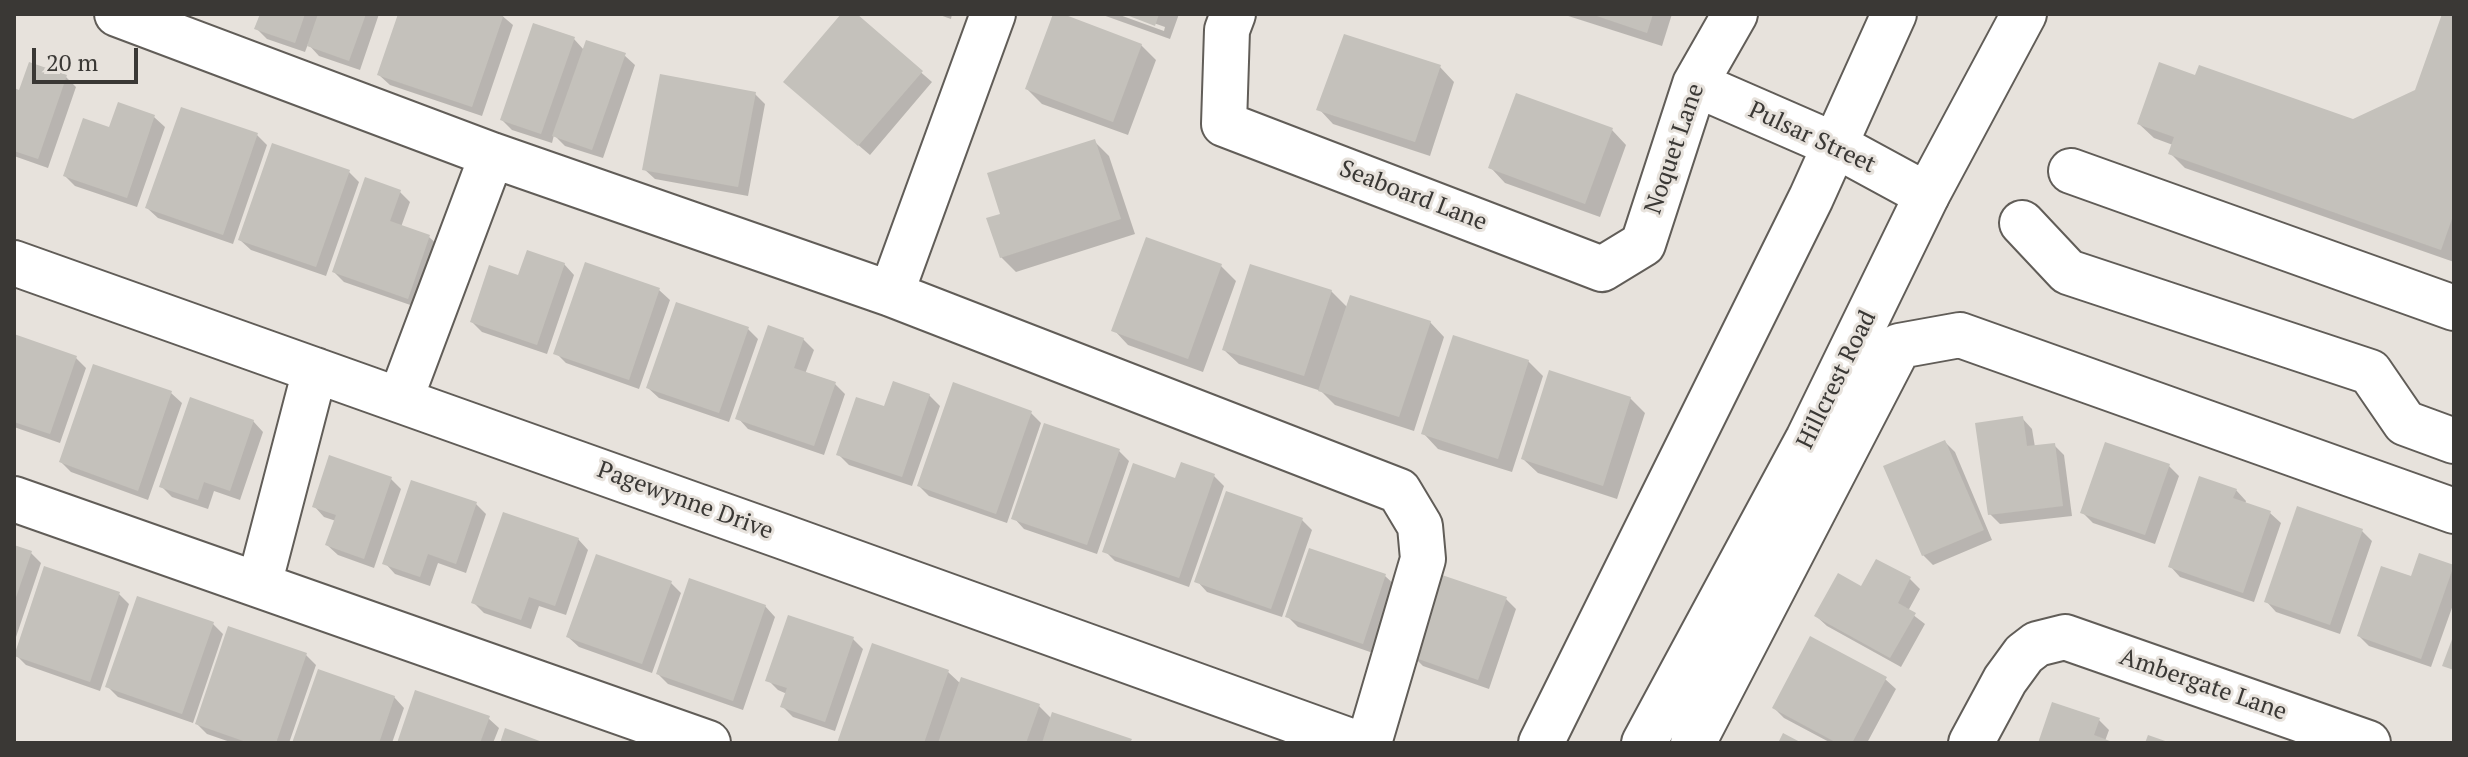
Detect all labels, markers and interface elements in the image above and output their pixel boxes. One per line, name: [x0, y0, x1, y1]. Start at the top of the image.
scale bar: [36, 32, 142, 82]
text: 20 m: [46, 46, 98, 78]
street label: Noquet Lane: [1639, 80, 1711, 218]
street label: Pulsar Street: [1744, 96, 1880, 180]
street label: Seaboard Lane: [1335, 155, 1491, 237]
street label: Hillcrest Road: [1791, 306, 1883, 454]
street label: Pagewynne Drive: [593, 456, 777, 546]
street label: Ambergate Lane: [2116, 643, 2290, 727]

